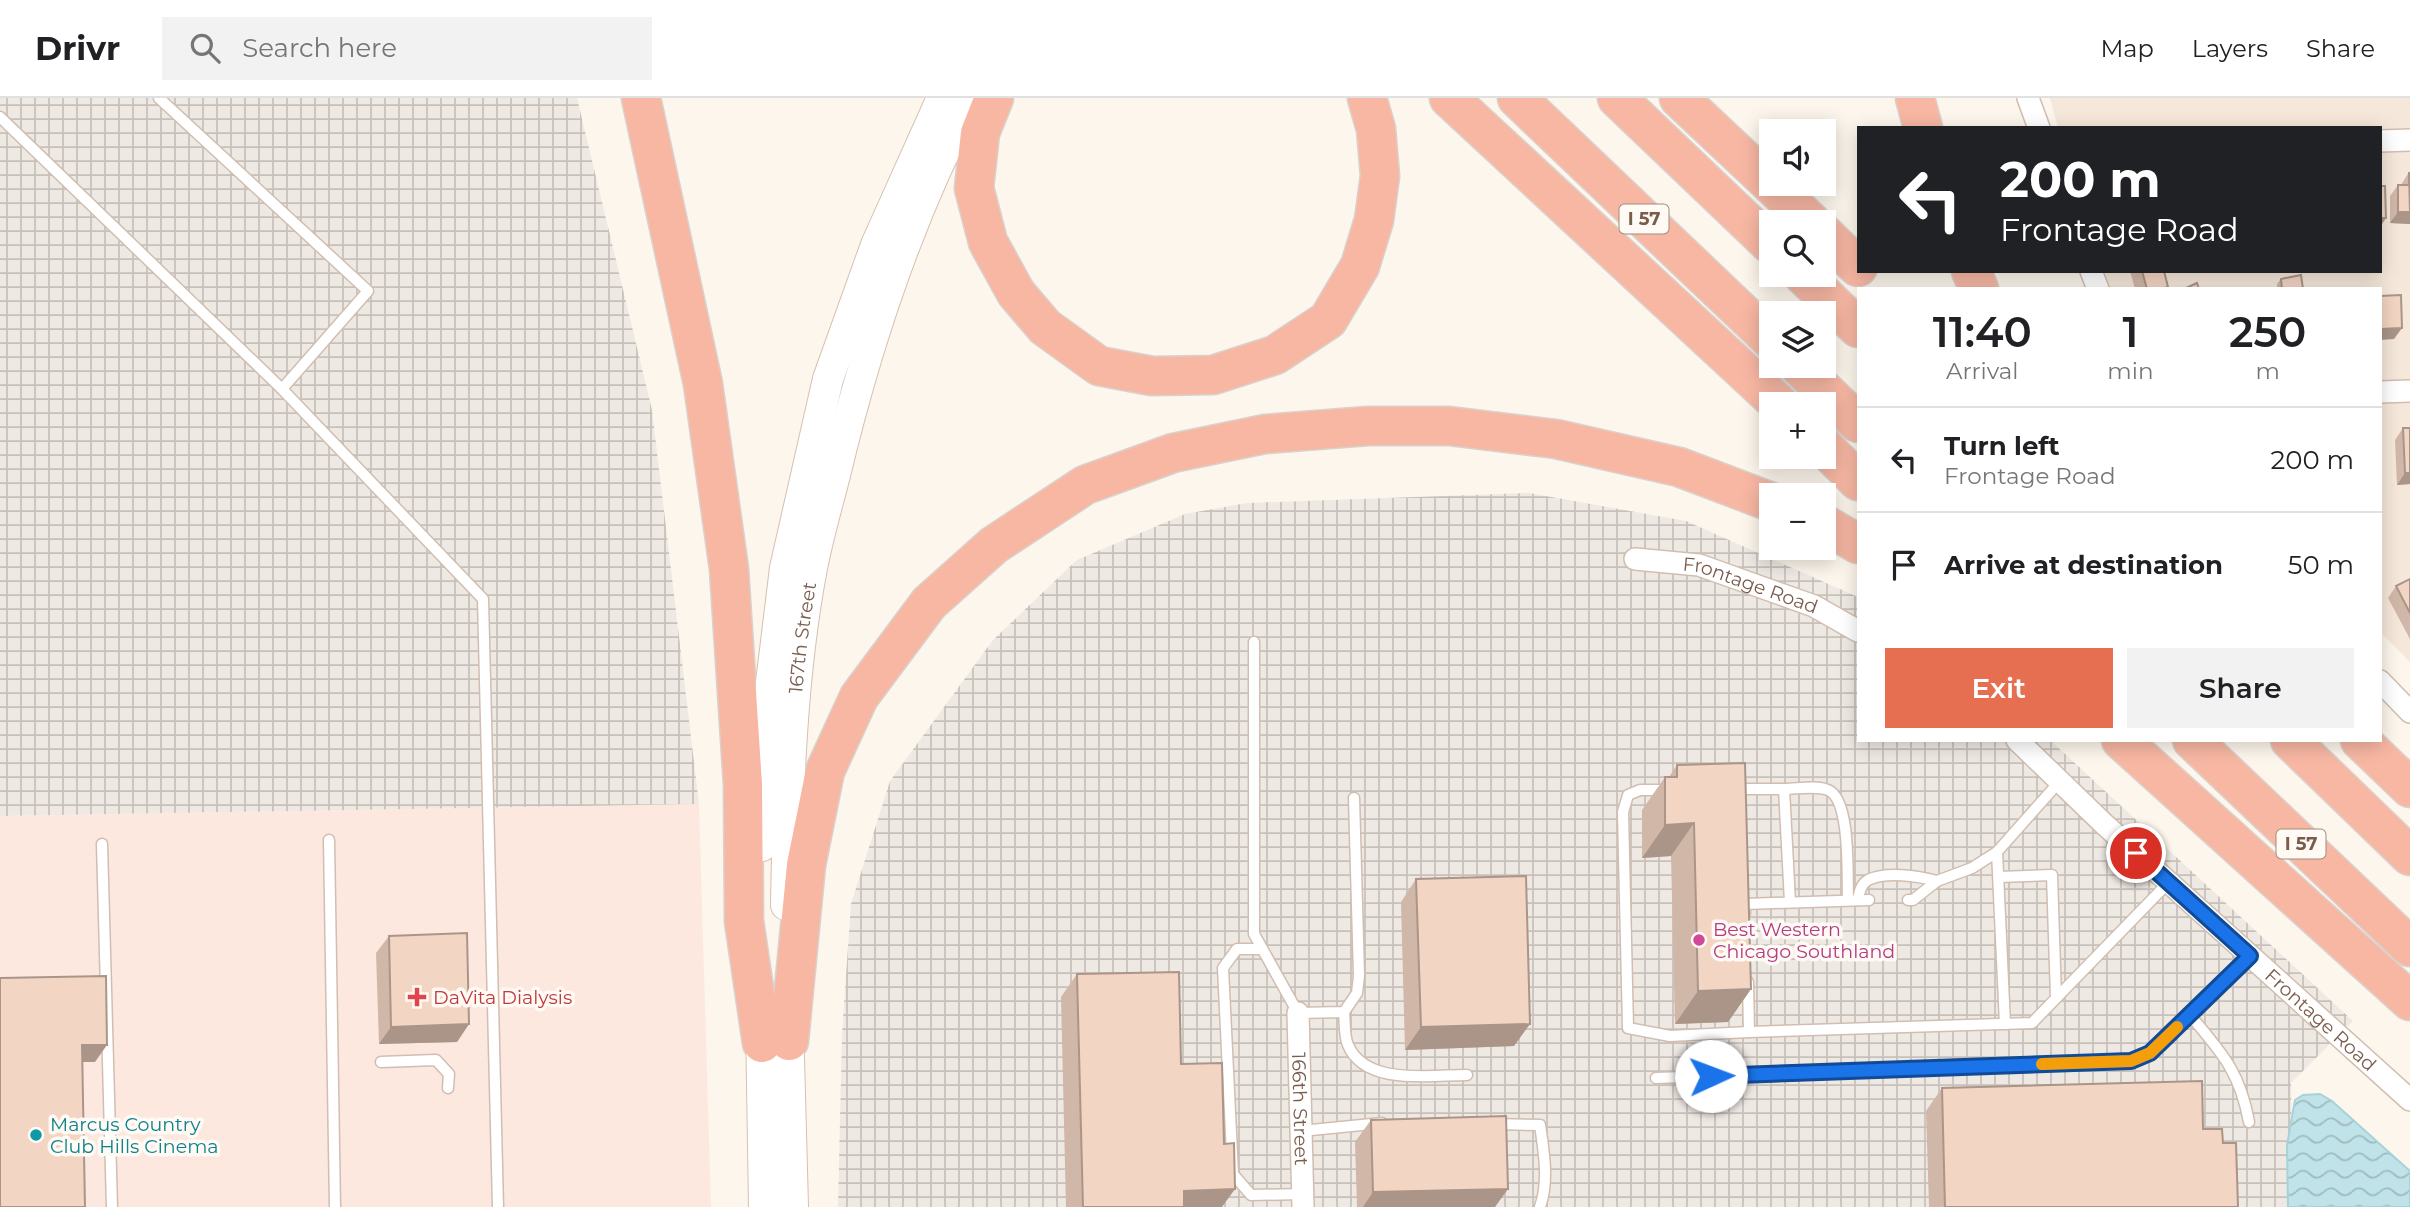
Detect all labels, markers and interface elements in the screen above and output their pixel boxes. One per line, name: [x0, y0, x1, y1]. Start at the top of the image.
search box: [162, 17, 652, 80]
text: Drivr: [35, 28, 120, 68]
icon: search: [186, 29, 224, 67]
text: Search here: [242, 32, 397, 64]
text: Map: [2100, 34, 2154, 63]
text: Layers: [2192, 34, 2268, 63]
text: Share: [2306, 34, 2375, 63]
map controls: [1759, 119, 1836, 560]
button: sound: [1759, 119, 1836, 196]
text: 200 m: [2000, 150, 2161, 209]
icon: left: [1885, 154, 1976, 245]
road number: I 57: [1620, 204, 1668, 234]
button: search: [1759, 210, 1836, 287]
text: Frontage Road: [2000, 210, 2239, 249]
button: layers: [1759, 301, 1836, 378]
text: 11:40: [1933, 306, 2032, 358]
text: 1: [2122, 306, 2138, 358]
text: 250: [2229, 306, 2306, 358]
text: Arrival: [1946, 357, 2018, 385]
text: min: [2107, 357, 2153, 385]
text: m: [2256, 357, 2280, 385]
button: +: [1759, 392, 1836, 469]
text: Turn left: [1944, 430, 2060, 462]
icon: left: [1885, 441, 1923, 479]
text: 200 m: [2270, 444, 2354, 476]
text: Frontage Road: [1944, 462, 2116, 490]
button: −: [1759, 483, 1836, 560]
icon: arrive: [1885, 546, 1923, 584]
text: Arrive at destination: [1944, 549, 2223, 581]
text: 50 m: [2288, 549, 2354, 581]
street label: Frontage Road: [1682, 553, 1821, 618]
street label: 167th Street: [784, 580, 821, 694]
button: Exit: [1885, 648, 2113, 728]
button: Share: [2127, 648, 2354, 728]
pin: [2106, 823, 2166, 883]
road number: I 57: [2276, 830, 2326, 858]
icon: arrive: [2117, 834, 2155, 872]
place label: Best Western Chicago Southland: [1713, 918, 1895, 963]
marker: Best Western Chicago Southland: [1691, 932, 1707, 948]
street label: Frontage Road: [2260, 964, 2381, 1076]
place label: DaVita Dialysis: [433, 986, 572, 1009]
marker: DaVita Dialysis: [407, 987, 427, 1007]
position arrow: [1674, 1039, 1748, 1113]
street label: 166th Street: [1287, 1052, 1313, 1166]
place label: Marcus Country Club Hills Cinema: [50, 1113, 219, 1158]
marker: Marcus Country Club Hills Cinema: [28, 1127, 44, 1143]

